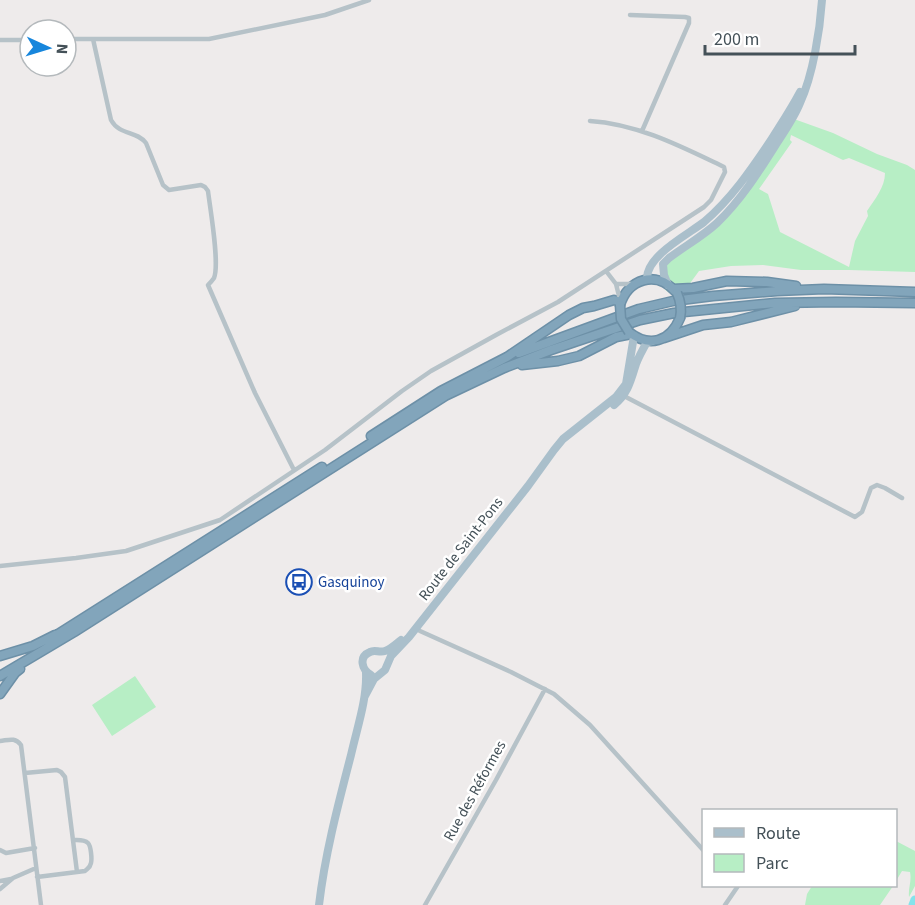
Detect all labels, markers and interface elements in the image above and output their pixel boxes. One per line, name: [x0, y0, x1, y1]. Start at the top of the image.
north arrow: [18, 18, 78, 78]
scale bar: [705, 18, 855, 56]
text: 200 m: [714, 27, 759, 52]
text: N: [51, 43, 73, 55]
street label: Route de Saint-Pons: [414, 493, 508, 605]
bus stop icon: Gasquinoy: [284, 567, 314, 597]
place label: Gasquinoy: [318, 572, 385, 593]
street label: Rue des Réformes: [439, 737, 511, 845]
legend: [702, 809, 897, 887]
text: Route: [756, 821, 800, 846]
text: Parc: [756, 851, 789, 876]

